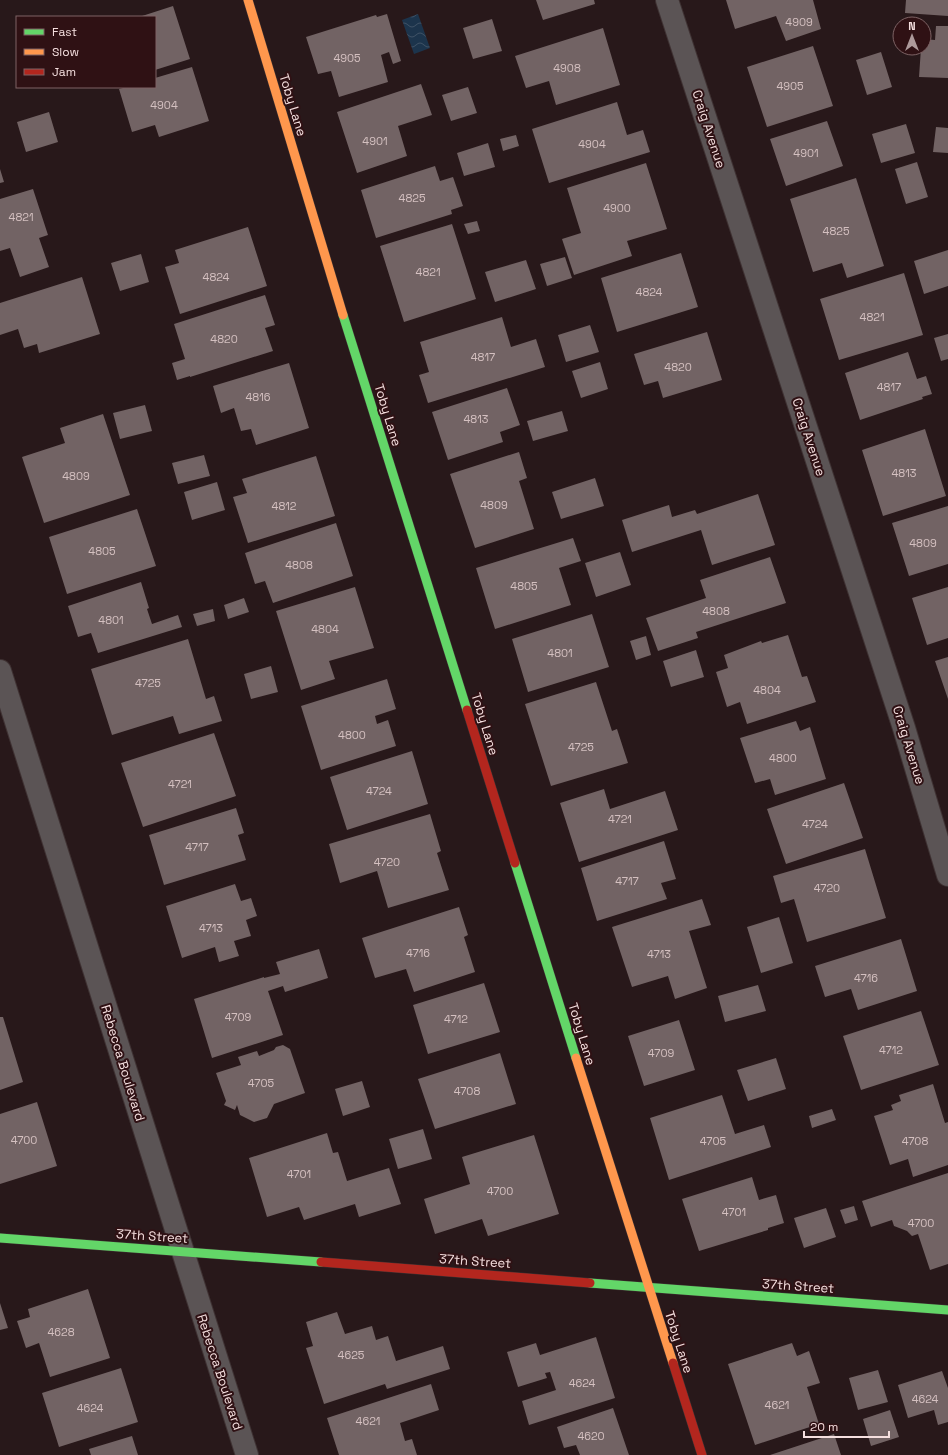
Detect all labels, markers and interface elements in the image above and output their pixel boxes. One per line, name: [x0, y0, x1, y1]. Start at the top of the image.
house number: 4909: [785, 15, 813, 29]
legend: [16, 16, 156, 88]
north arrow: [892, 16, 932, 56]
text: N: [908, 19, 916, 33]
text: Fast: [52, 24, 77, 40]
text: Slow: [52, 44, 79, 60]
house number: 4905: [333, 51, 361, 65]
house number: 4908: [553, 61, 581, 75]
text: Jam: [52, 64, 76, 80]
street label: Toby Lane: [275, 72, 311, 138]
house number: 4905: [776, 79, 804, 93]
street label: Craig Avenue: [688, 88, 730, 170]
house number: 4904: [150, 98, 178, 112]
house number: 4901: [362, 134, 388, 148]
house number: 4904: [578, 137, 606, 151]
house number: 4901: [793, 146, 819, 160]
house number: 4825: [399, 191, 426, 205]
house number: 4900: [603, 201, 631, 215]
house number: 4821: [9, 210, 33, 224]
house number: 4825: [823, 224, 850, 238]
house number: 4821: [416, 265, 440, 279]
house number: 4824: [203, 270, 230, 284]
house number: 4824: [636, 285, 663, 299]
house number: 4821: [860, 310, 884, 324]
house number: 4820: [210, 332, 238, 346]
house number: 4817: [471, 350, 495, 364]
house number: 4820: [664, 360, 692, 374]
house number: 4817: [877, 380, 901, 394]
street label: Toby Lane: [370, 382, 406, 448]
house number: 4816: [245, 390, 271, 404]
street label: Craig Avenue: [788, 396, 830, 478]
house number: 4813: [464, 412, 489, 426]
house number: 4813: [892, 466, 917, 480]
house number: 4809: [62, 469, 90, 483]
house number: 4809: [480, 498, 508, 512]
house number: 4812: [272, 499, 297, 513]
house number: 4809: [909, 536, 937, 550]
house number: 4805: [88, 544, 116, 558]
house number: 4808: [285, 558, 313, 572]
house number: 4805: [510, 579, 538, 593]
house number: 4808: [702, 604, 730, 618]
house number: 4801: [98, 613, 124, 627]
house number: 4804: [311, 622, 339, 636]
house number: 4801: [547, 646, 573, 660]
house number: 4725: [135, 676, 161, 690]
house number: 4804: [753, 683, 781, 697]
street label: Toby Lane: [467, 691, 503, 757]
street label: Craig Avenue: [889, 704, 929, 786]
house number: 4800: [338, 728, 366, 742]
house number: 4725: [568, 740, 594, 754]
house number: 4800: [769, 751, 797, 765]
house number: 4721: [168, 777, 192, 791]
house number: 4724: [366, 784, 392, 798]
house number: 4721: [608, 812, 632, 826]
house number: 4724: [802, 817, 828, 831]
house number: 4717: [185, 840, 209, 854]
house number: 4720: [374, 855, 400, 869]
house number: 4717: [615, 874, 639, 888]
house number: 4720: [814, 881, 840, 895]
house number: 4713: [199, 921, 223, 935]
house number: 4716: [406, 946, 430, 960]
house number: 4713: [647, 947, 671, 961]
house number: 4716: [854, 971, 878, 985]
street label: Toby Lane: [564, 1001, 600, 1067]
street label: Rebecca Boulevard: [97, 1003, 149, 1123]
house number: 4709: [225, 1010, 251, 1024]
house number: 4712: [444, 1012, 468, 1026]
house number: 4712: [879, 1043, 903, 1057]
house number: 4709: [648, 1046, 674, 1060]
house number: 4705: [248, 1076, 275, 1090]
house number: 4708: [454, 1084, 480, 1098]
house number: 4700: [11, 1133, 37, 1147]
house number: 4705: [700, 1134, 727, 1148]
house number: 4708: [902, 1134, 928, 1148]
house number: 4701: [287, 1167, 311, 1181]
house number: 4700: [487, 1184, 513, 1198]
house number: 4701: [722, 1205, 746, 1219]
house number: 4700: [908, 1216, 934, 1230]
street label: 37th Street: [115, 1225, 189, 1247]
street label: 37th Street: [438, 1250, 512, 1272]
street label: 37th Street: [761, 1275, 835, 1297]
street label: Toby Lane: [661, 1309, 697, 1375]
street label: Rebecca Boulevard: [193, 1312, 247, 1432]
house number: 4628: [47, 1325, 75, 1339]
house number: 4625: [338, 1348, 365, 1362]
house number: 4624: [569, 1376, 595, 1390]
house number: 4624: [912, 1392, 938, 1406]
house number: 4621: [765, 1398, 789, 1412]
house number: 4624: [77, 1401, 103, 1415]
scale bar: [804, 1413, 889, 1439]
house number: 4621: [356, 1414, 380, 1428]
text: 20 m: [810, 1419, 838, 1435]
house number: 4620: [577, 1429, 605, 1443]

